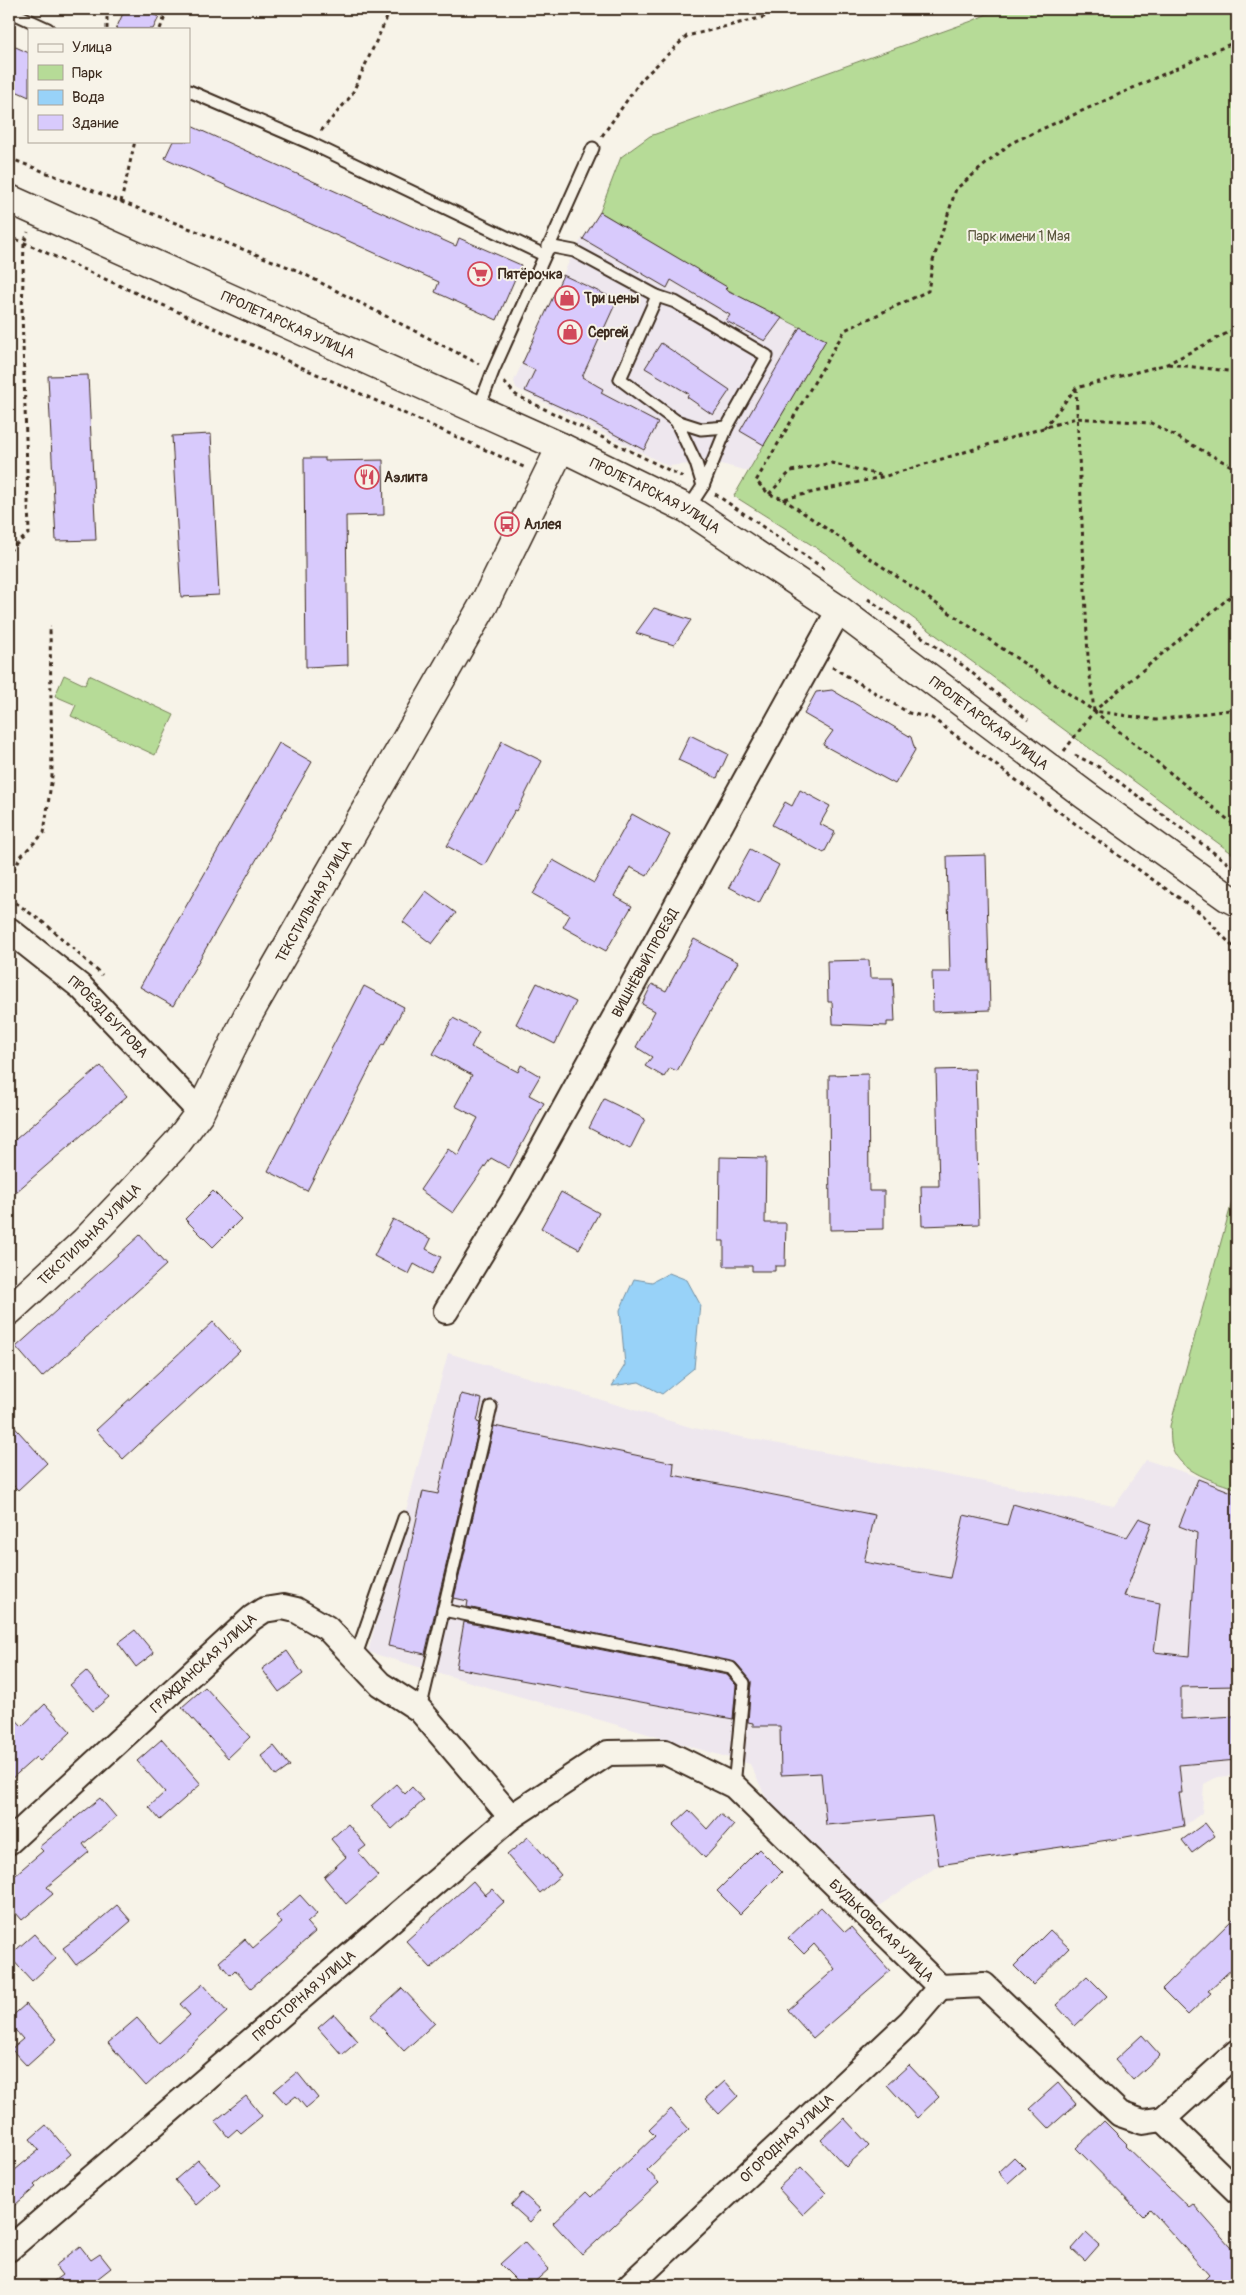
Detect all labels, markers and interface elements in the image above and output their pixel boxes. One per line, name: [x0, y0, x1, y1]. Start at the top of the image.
legend: [28, 28, 190, 142]
text: Улица: [72, 38, 112, 57]
text: Парк: [72, 64, 103, 83]
text: Вода: [72, 88, 105, 107]
text: Здание: [72, 114, 119, 133]
park label: Парк имени 1 Мая: [968, 228, 1070, 245]
supermarket icon: Пятёрочка: [467, 261, 493, 287]
place label: Пятёрочка: [498, 266, 563, 283]
shop icon: Три цены: [554, 285, 580, 311]
street label: ПРОЛЕТАРСКАЯ УЛИЦА: [219, 287, 358, 362]
place label: Три цены: [583, 290, 639, 307]
shop icon: Сергей: [557, 319, 583, 345]
place label: Сергей: [588, 324, 629, 341]
street label: ПРОЛЕТАРСКАЯ УЛИЦА: [587, 454, 724, 537]
restaurant icon: Аэлита: [354, 464, 380, 490]
place label: Аэлита: [384, 469, 428, 486]
bus stop icon: Аллея: [494, 511, 520, 537]
place label: Аллея: [524, 516, 562, 533]
street label: ПРОЛЕТАРСКАЯ УЛИЦА: [926, 673, 1052, 773]
street label: ТЕКСТИЛЬНАЯ УЛИЦА: [272, 837, 355, 965]
street label: ВИШНЁВЫЙ ПРОЕЗД: [608, 905, 682, 1020]
street label: ПРОЕЗД БУГРОВА: [65, 972, 152, 1061]
street label: ТЕКСТИЛЬНАЯ УЛИЦА: [34, 1180, 144, 1289]
street label: ГРАЖДАНСКАЯ УЛИЦА: [146, 1610, 260, 1716]
street label: БУДЬКОВСКАЯ УЛИЦА: [826, 1875, 938, 1985]
street label: ПРОСТОРНАЯ УЛИЦА: [249, 1946, 359, 2044]
street label: ОГОРОДНАЯ УЛИЦА: [736, 2090, 837, 2186]

